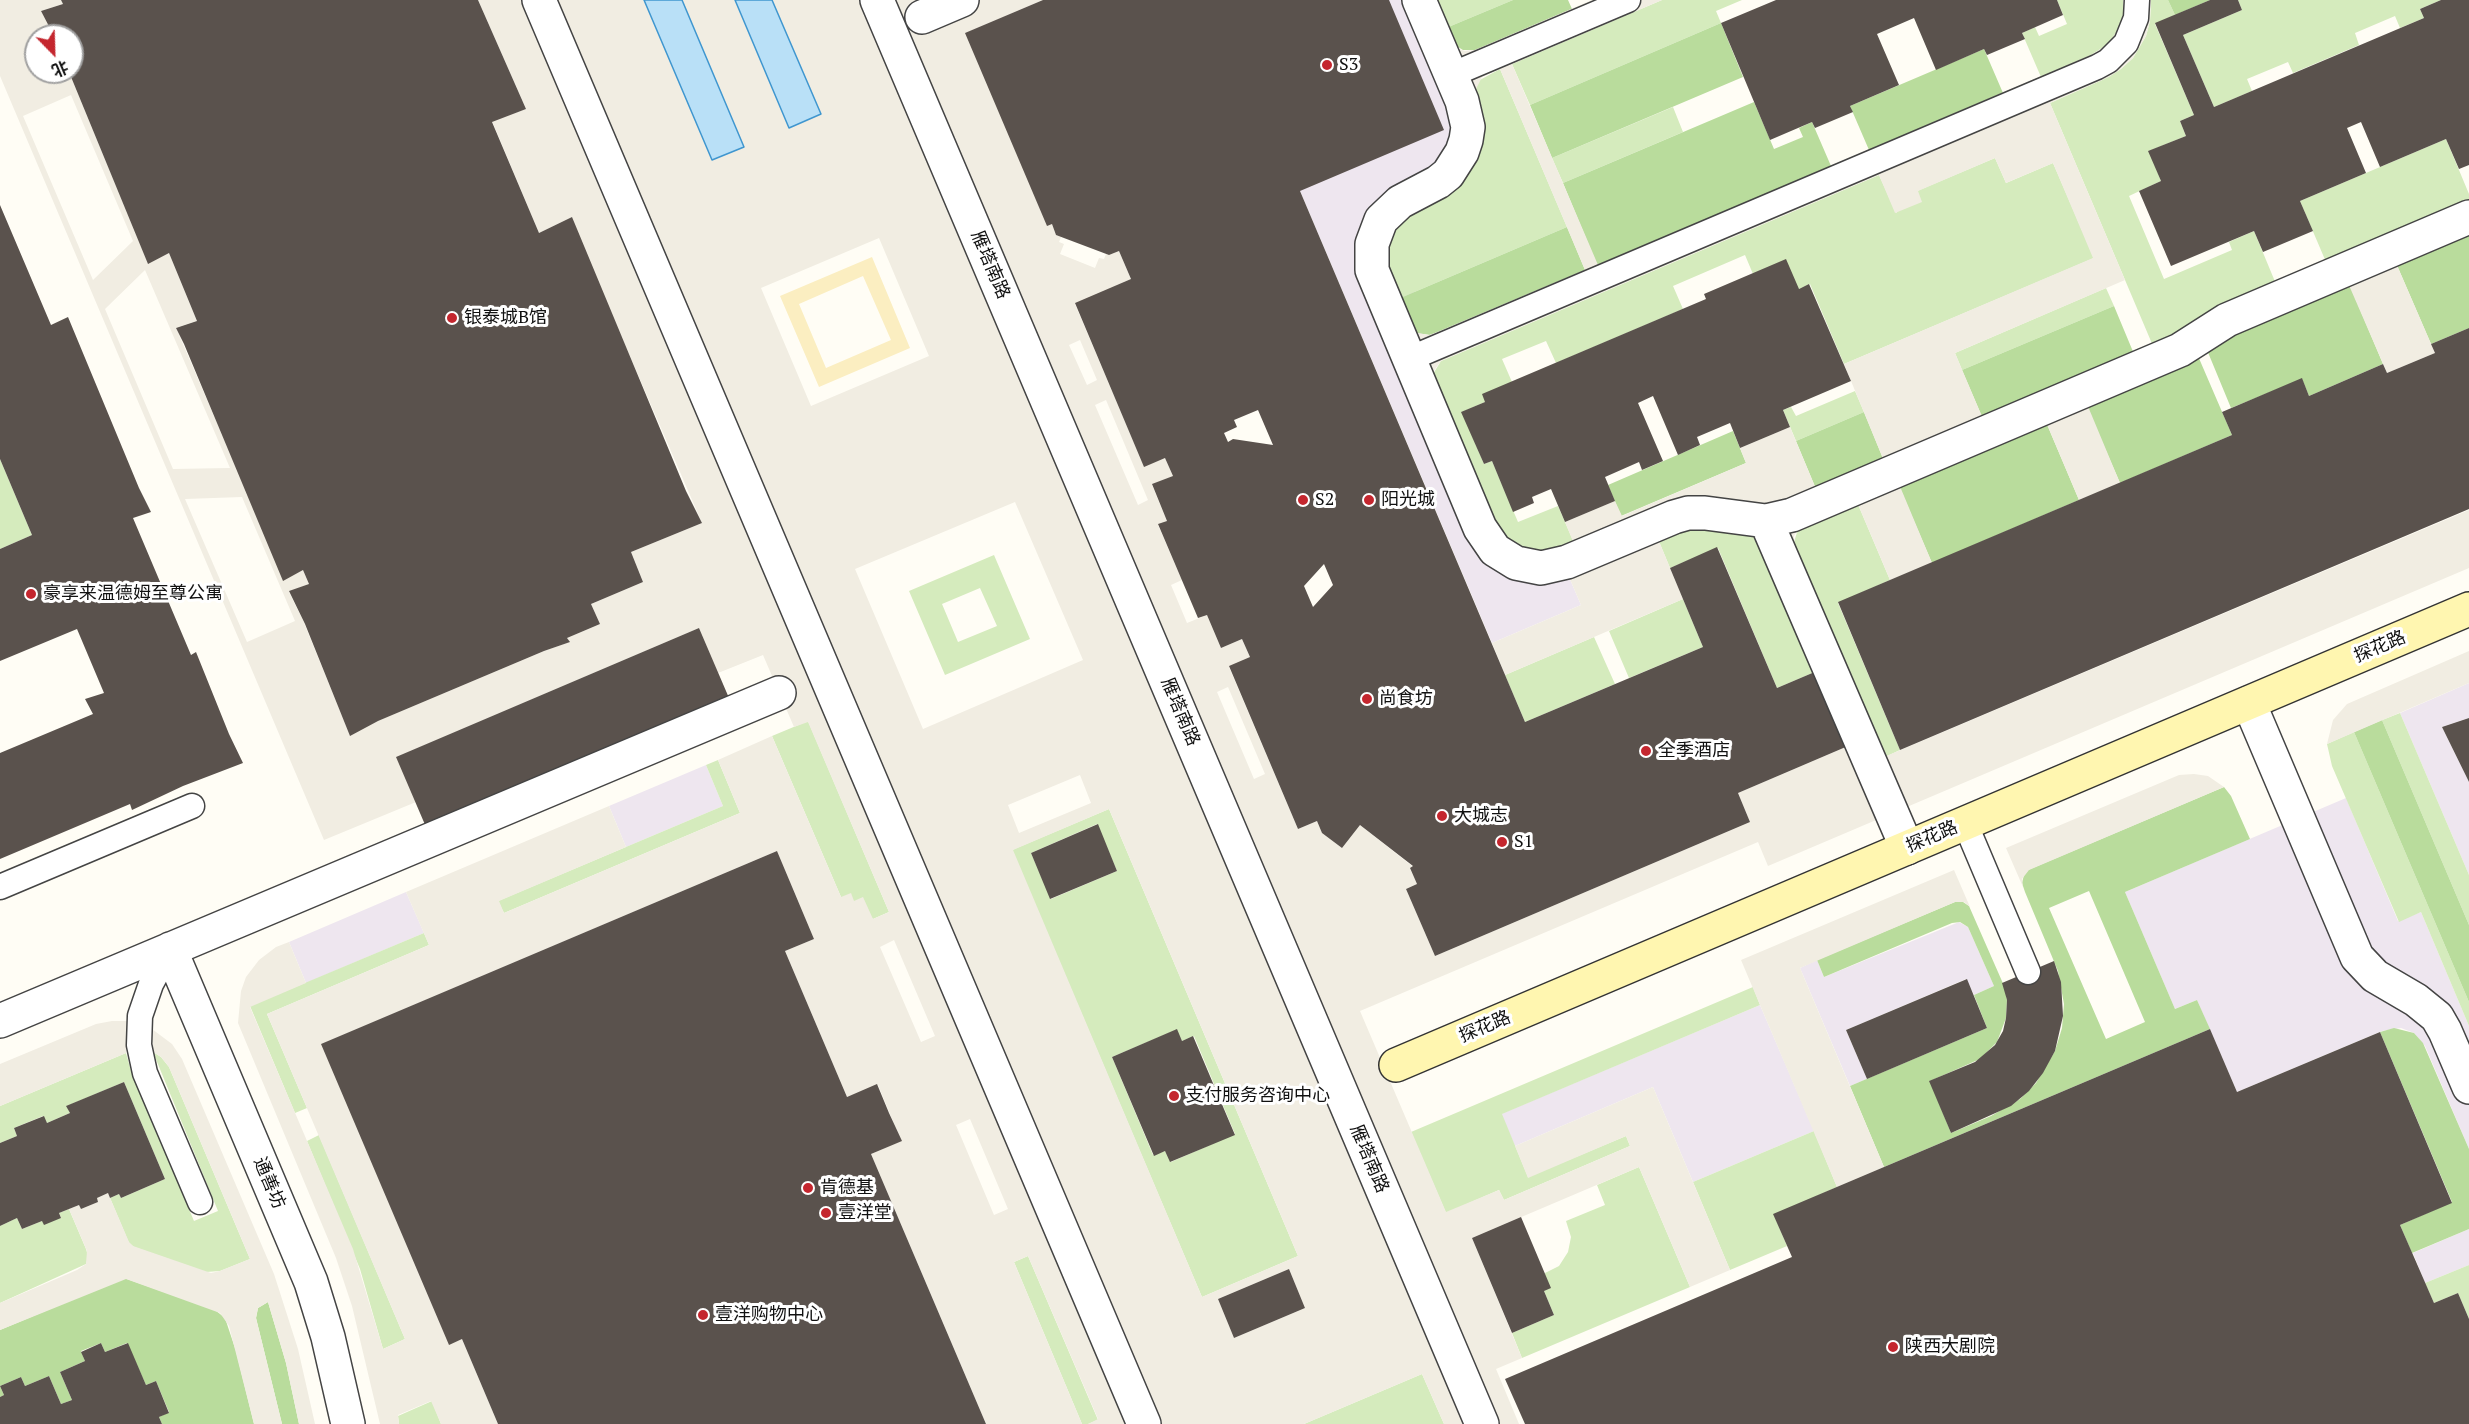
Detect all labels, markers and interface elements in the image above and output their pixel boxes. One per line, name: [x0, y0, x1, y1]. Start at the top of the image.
north arrow: [24, 24, 84, 84]
place label: S3: [1339, 54, 1358, 76]
text: 北: [49, 55, 72, 82]
marker: S3: [1320, 58, 1334, 72]
street label: 雁塔南路: [966, 228, 1014, 302]
place label: 银泰城B馆: [464, 307, 547, 329]
marker: 银泰城B馆: [445, 311, 459, 325]
place label: S2: [1315, 489, 1334, 511]
place label: 阳光城: [1381, 489, 1435, 511]
marker: S2: [1296, 493, 1310, 507]
marker: 阳光城: [1362, 493, 1376, 507]
place label: 豪享来温德姆至尊公寓: [43, 583, 223, 605]
marker: 豪享来温德姆至尊公寓: [24, 587, 38, 601]
street label: 探花路: [2351, 627, 2409, 667]
street label: 雁塔南路: [1156, 675, 1204, 749]
place label: 尚食坊: [1379, 688, 1433, 710]
marker: 尚食坊: [1360, 692, 1374, 706]
place label: 全季酒店: [1658, 740, 1730, 762]
marker: 全季酒店: [1639, 744, 1653, 758]
place label: 大城志: [1454, 805, 1508, 827]
marker: 大城志: [1435, 809, 1449, 823]
street label: 探花路: [1903, 817, 1961, 857]
place label: S1: [1514, 831, 1533, 853]
marker: S1: [1495, 835, 1509, 849]
street label: 探花路: [1456, 1007, 1514, 1047]
place label: 支付服务咨询中心: [1186, 1085, 1330, 1107]
marker: 支付服务咨询中心: [1167, 1089, 1181, 1103]
street label: 雁塔南路: [1345, 1122, 1393, 1196]
street label: 通善坊: [249, 1154, 289, 1212]
place label: 肯德基: [820, 1177, 874, 1199]
marker: 肯德基: [801, 1181, 815, 1195]
place label: 壹洋堂: [838, 1202, 892, 1224]
marker: 壹洋堂: [819, 1206, 833, 1220]
place label: 壹洋购物中心: [715, 1304, 823, 1326]
marker: 壹洋购物中心: [696, 1308, 710, 1322]
place label: 陕西大剧院: [1905, 1336, 1995, 1358]
marker: 陕西大剧院: [1886, 1340, 1900, 1354]

